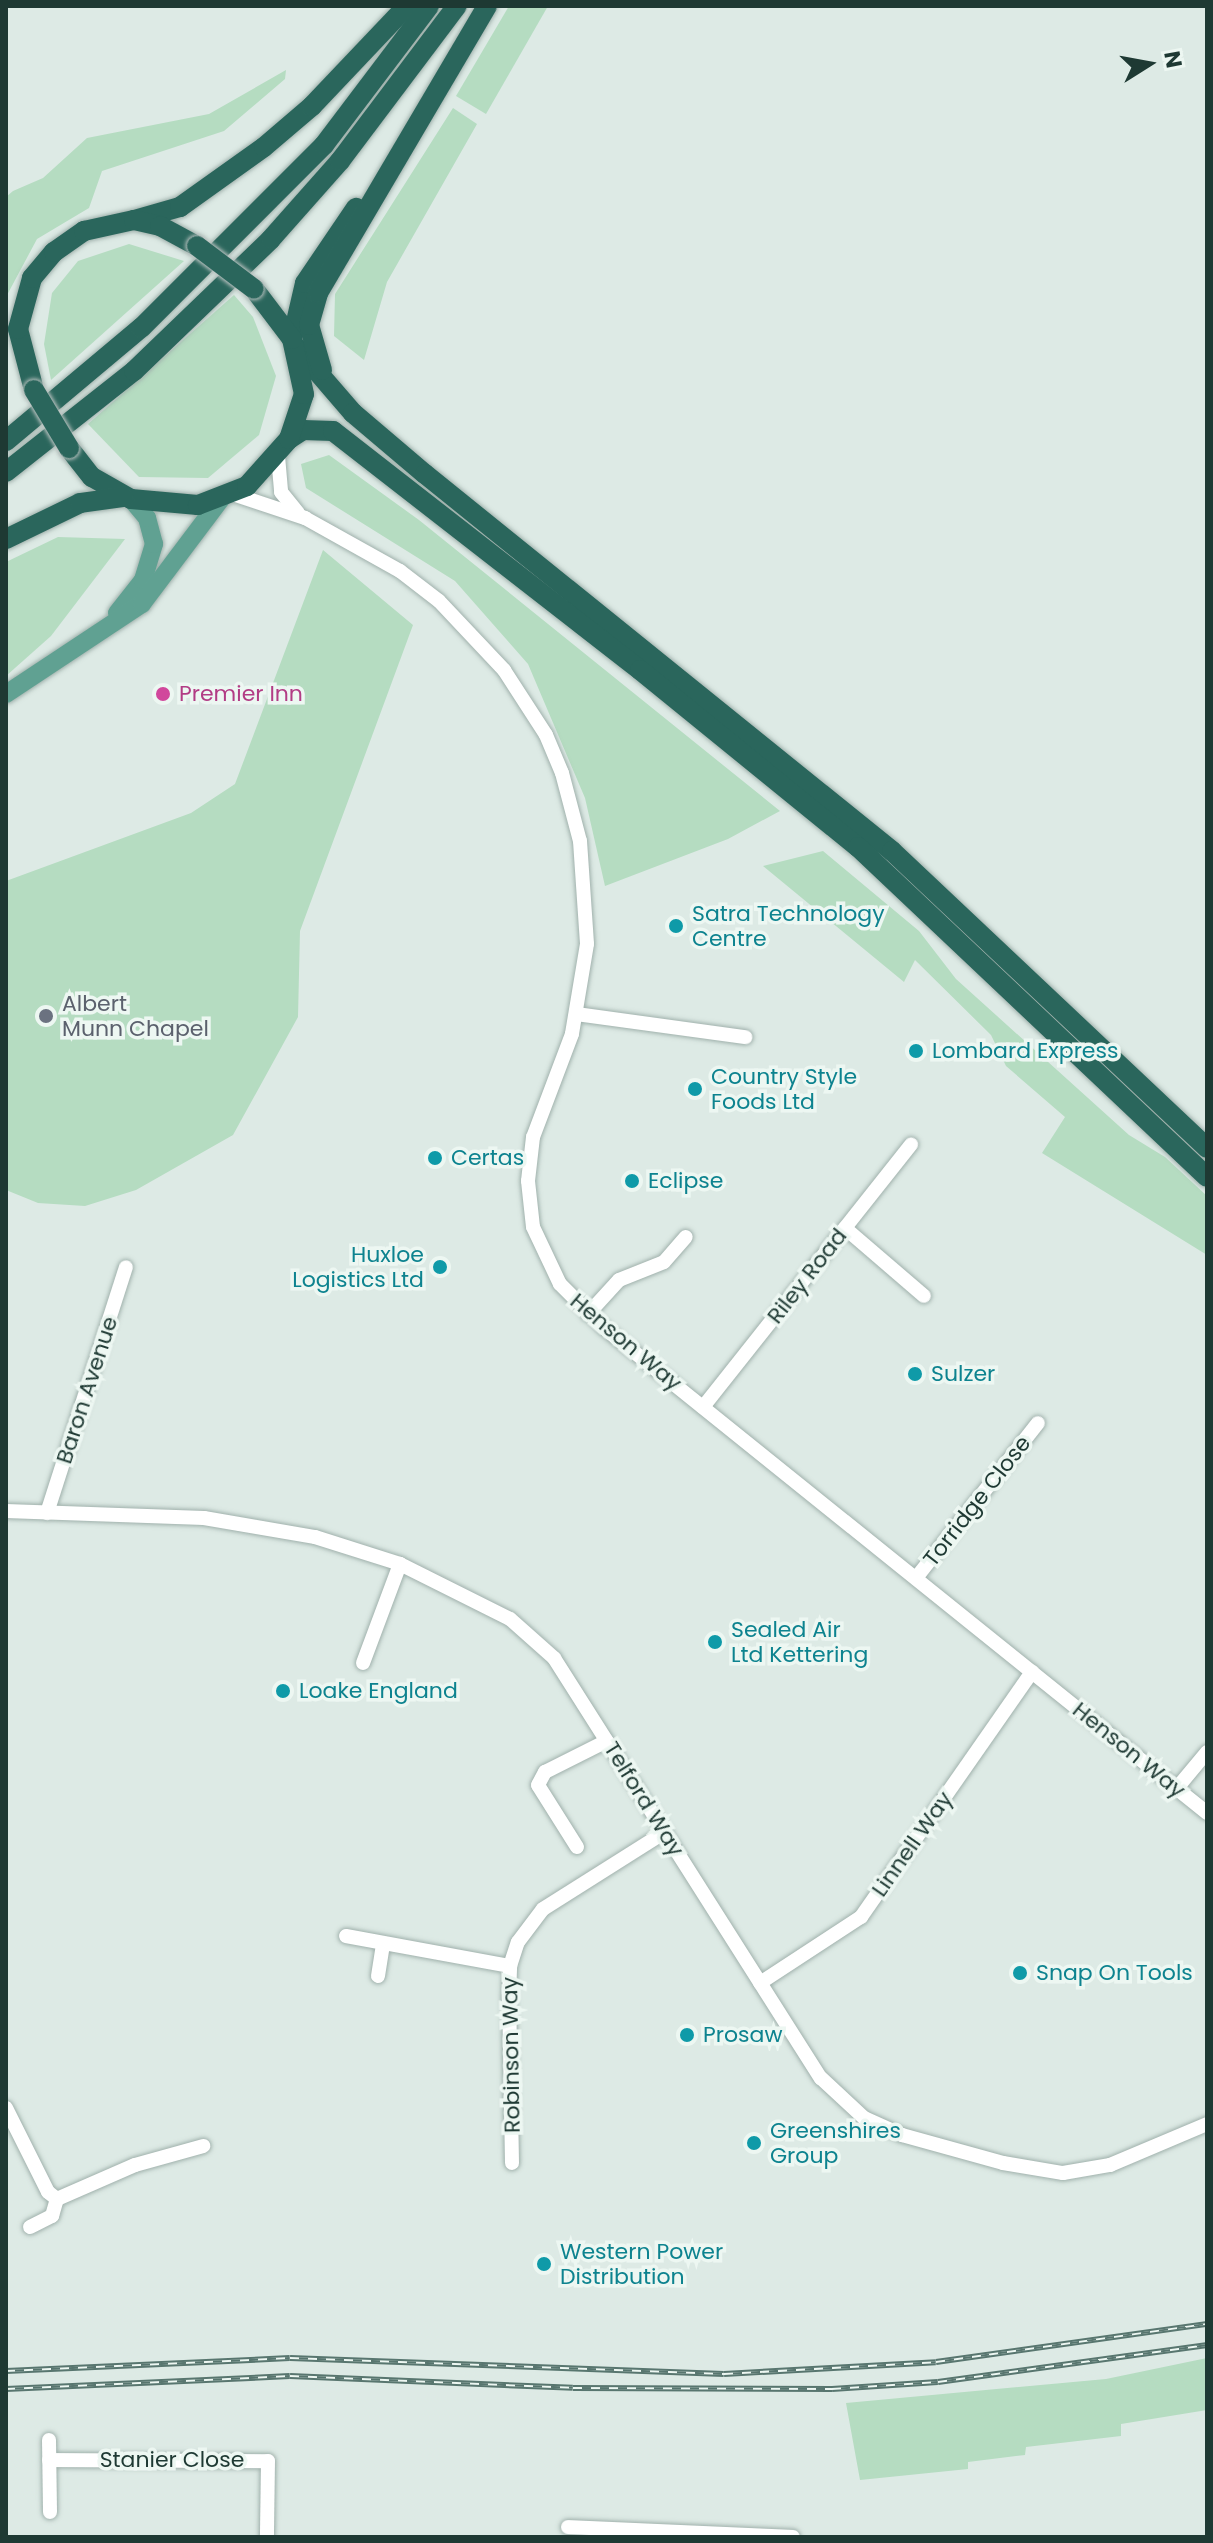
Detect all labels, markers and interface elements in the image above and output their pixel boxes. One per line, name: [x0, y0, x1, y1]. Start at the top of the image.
north arrow: [1109, 24, 1189, 104]
text: N: [1156, 48, 1190, 70]
place label: Premier Inn: [179, 681, 303, 707]
marker: Premier Inn: [154, 685, 172, 703]
place label: Satra Technology Centre: [692, 900, 885, 952]
marker: Satra Technology Centre: [667, 917, 685, 935]
place label: Albert Munn Chapel: [62, 990, 209, 1042]
marker: Albert Munn Chapel: [37, 1007, 55, 1025]
place label: Lombard Express: [932, 1038, 1118, 1064]
marker: Lombard Express: [907, 1042, 925, 1060]
place label: Country Style Foods Ltd: [711, 1063, 857, 1114]
marker: Country Style Foods Ltd: [686, 1080, 704, 1098]
place label: Certas: [451, 1145, 524, 1171]
marker: Certas: [426, 1149, 444, 1167]
place label: Eclipse: [648, 1168, 723, 1194]
marker: Eclipse: [623, 1172, 641, 1190]
street label: Riley Road: [762, 1223, 852, 1329]
place label: Huxloe Logistics Ltd: [292, 1241, 424, 1292]
marker: Huxloe Logistics Ltd: [431, 1258, 449, 1276]
street label: Henson Way: [565, 1288, 687, 1396]
street label: Baron Avenue: [51, 1313, 123, 1467]
place label: Sulzer: [931, 1361, 995, 1387]
marker: Sulzer: [906, 1365, 924, 1383]
street label: Torridge Close: [918, 1430, 1036, 1572]
place label: Sealed Air Ltd Kettering: [731, 1616, 868, 1668]
marker: Sealed Air Ltd Kettering: [706, 1633, 724, 1651]
place label: Loake England: [299, 1678, 458, 1704]
marker: Loake England: [274, 1682, 292, 1700]
street label: Henson Way: [1067, 1697, 1191, 1803]
street label: Telford Way: [598, 1737, 690, 1861]
street label: Linnell Way: [866, 1786, 958, 1902]
place label: Snap On Tools: [1036, 1960, 1193, 1986]
marker: Snap On Tools: [1011, 1964, 1029, 1982]
street label: Robinson Way: [496, 1977, 526, 2133]
place label: Prosaw: [703, 2022, 782, 2048]
marker: Prosaw: [678, 2026, 696, 2044]
place label: Greenshires Group: [770, 2117, 901, 2168]
marker: Greenshires Group: [745, 2134, 763, 2152]
place label: Western Power Distribution: [560, 2238, 723, 2290]
marker: Western Power Distribution: [535, 2255, 553, 2273]
street label: Stanier Close: [100, 2447, 244, 2473]

